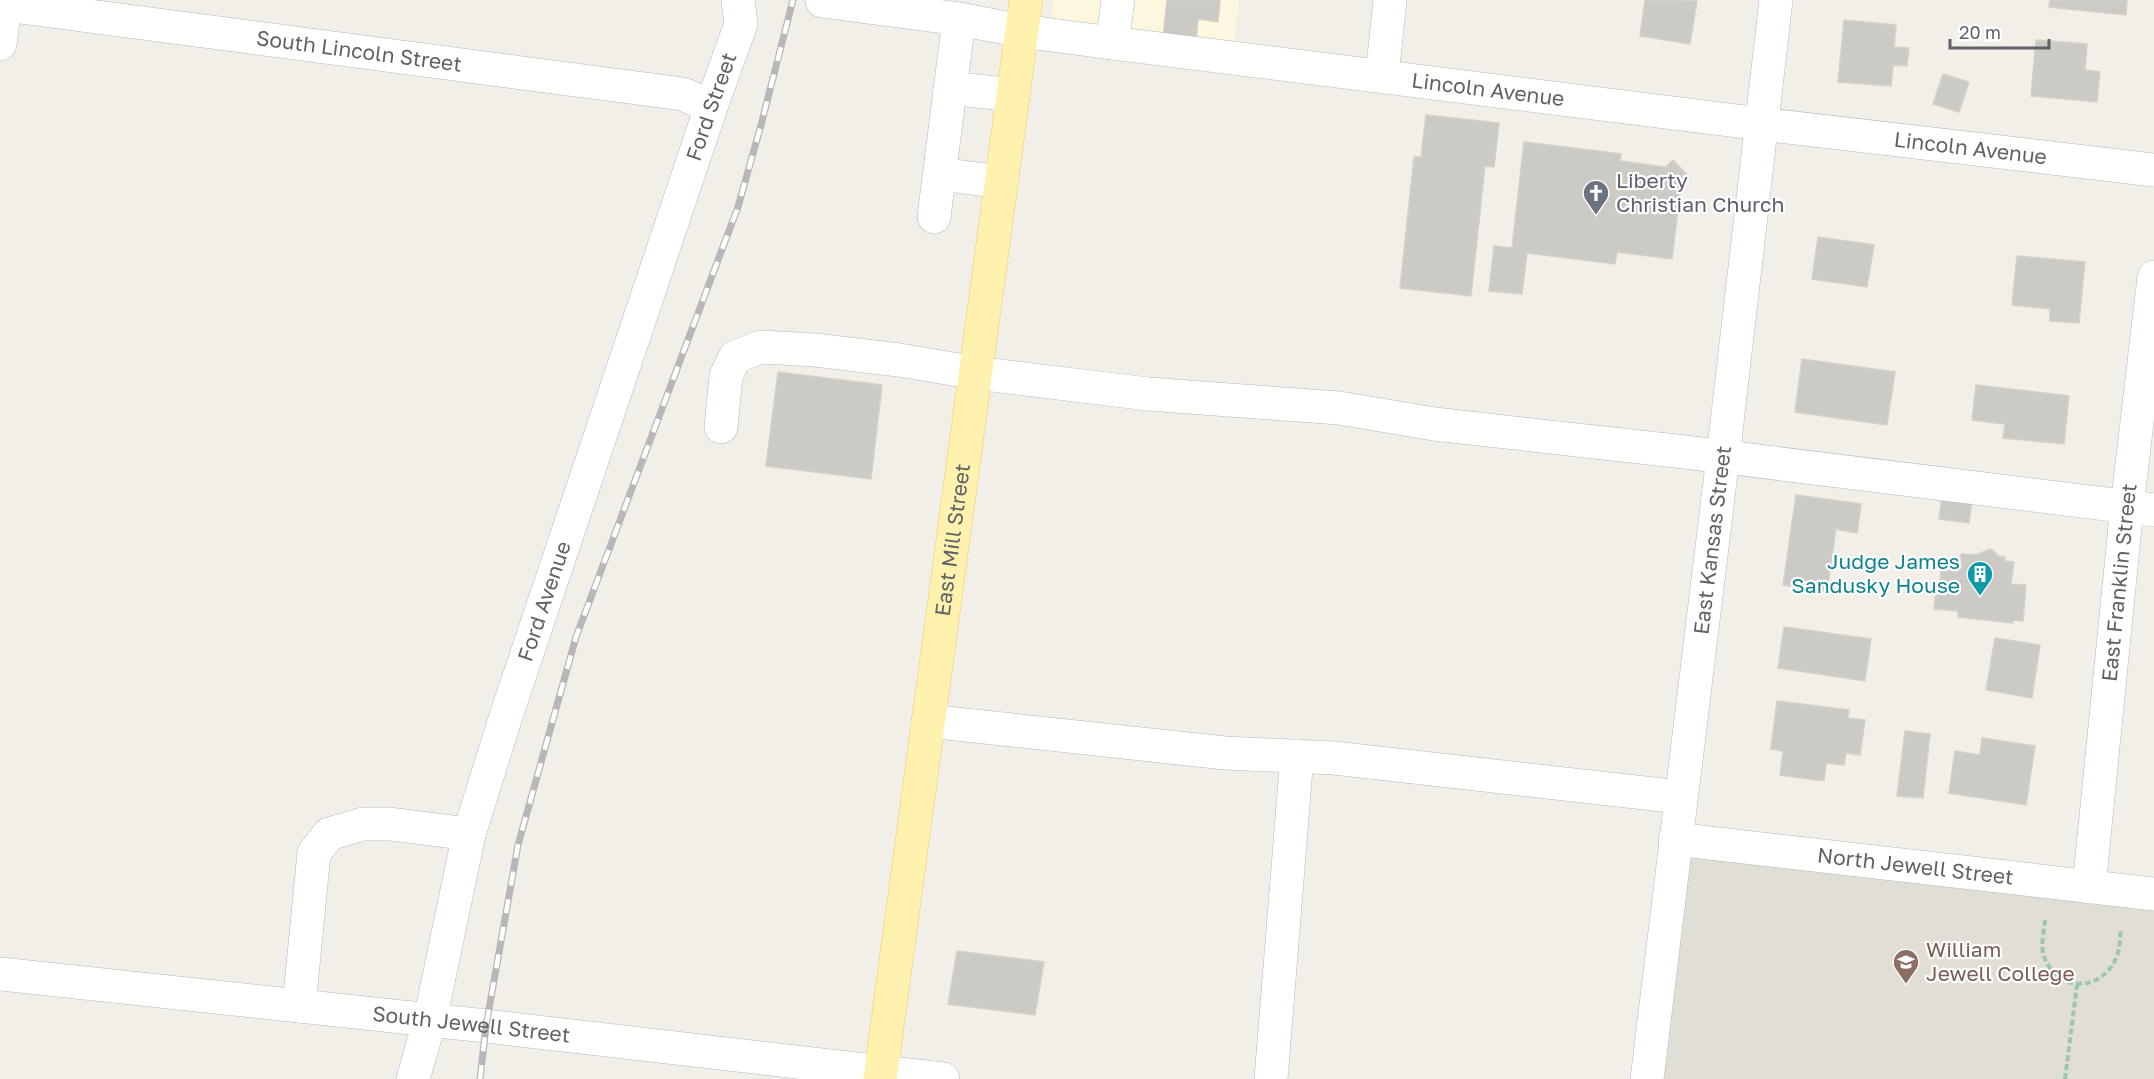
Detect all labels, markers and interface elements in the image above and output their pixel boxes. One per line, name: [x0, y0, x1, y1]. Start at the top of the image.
scale bar: [1950, 12, 2049, 50]
text: 20 m: [1959, 21, 2001, 43]
street label: South Lincoln Street: [255, 24, 463, 77]
street label: Ford Street: [680, 49, 742, 164]
street label: Lincoln Avenue: [1410, 67, 1566, 111]
street label: Lincoln Avenue: [1893, 126, 2048, 169]
place label: Liberty Christian Church: [1616, 167, 1784, 217]
church icon: Liberty Christian Church: [1581, 178, 1611, 216]
street label: East Kansas Street: [1687, 444, 1736, 636]
street label: East Mill Street: [929, 462, 975, 618]
street label: East Franklin Street: [2096, 482, 2142, 683]
street label: Ford Avenue: [511, 538, 576, 665]
place label: Judge James Sandusky House: [1791, 548, 1960, 598]
building icon: Judge James Sandusky House: [1965, 559, 1995, 597]
street label: North Jewell Street: [1816, 841, 2015, 890]
place label: William Jewell College: [1926, 936, 2075, 986]
school or university icon: William Jewell College: [1891, 947, 1921, 985]
street label: South Jewell Street: [371, 1000, 572, 1048]

